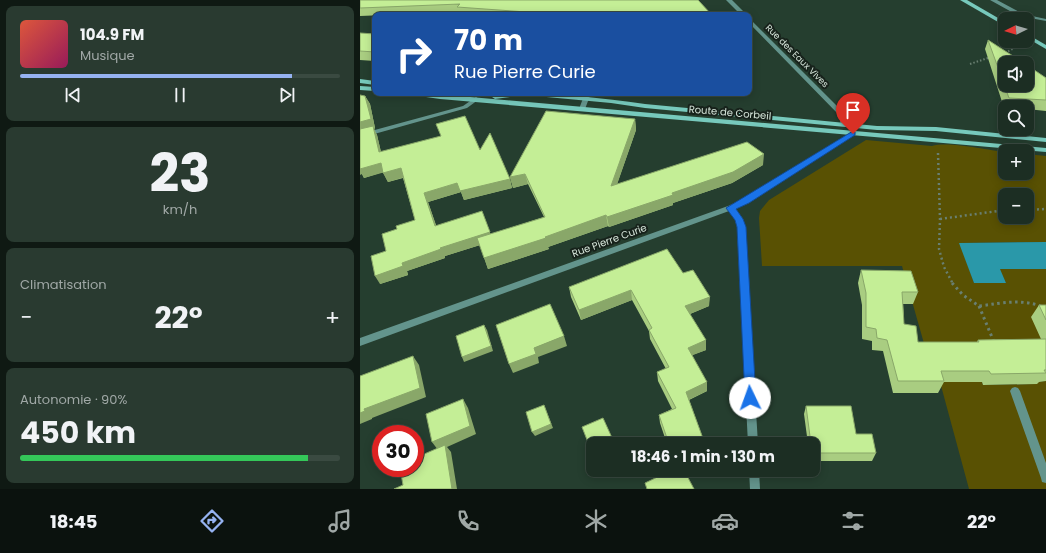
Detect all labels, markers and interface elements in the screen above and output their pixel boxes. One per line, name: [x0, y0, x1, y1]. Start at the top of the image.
north arrow: [998, 12, 1034, 48]
map controls: [998, 12, 1034, 224]
text: 70 m: [454, 21, 523, 60]
street label: Rue des Eaux Vives: [763, 22, 831, 90]
text: 104.9 FM: [80, 24, 144, 45]
icon: right: [388, 28, 440, 80]
text: Musique: [80, 46, 135, 65]
button: sound: [998, 56, 1034, 92]
text: Rue Pierre Curie: [454, 59, 596, 84]
icon: previous: [62, 84, 84, 106]
icon: pause: [169, 84, 191, 106]
icon: next: [276, 84, 298, 106]
pin: [836, 93, 870, 134]
icon: arrive: [842, 99, 864, 121]
button: search: [998, 100, 1034, 136]
street label: Route de Corbeil: [688, 101, 772, 124]
text: 23: [149, 137, 211, 210]
button: +: [998, 144, 1034, 180]
button: −: [998, 188, 1034, 224]
text: km/h: [163, 200, 197, 219]
street label: Rue Pierre Curie: [570, 220, 649, 261]
text: Climatisation: [20, 275, 107, 294]
text: 22°: [154, 296, 203, 339]
text: −: [20, 302, 32, 333]
text: +: [325, 302, 340, 333]
position arrow: [729, 377, 771, 419]
text: Autonomie · 90%: [20, 390, 127, 409]
text: 450 km: [20, 411, 136, 454]
speed limit sign: 30: [372, 425, 424, 477]
text: 18:46 · 1 min · 130 m: [631, 446, 775, 467]
icon: directions: [198, 507, 226, 535]
icon: music: [326, 507, 354, 535]
icon: phone: [454, 507, 482, 535]
icon: climate: [582, 507, 610, 535]
icon: car: [711, 507, 739, 535]
icon: filters: [839, 507, 867, 535]
text: 18:45: [50, 509, 98, 534]
text: 22°: [967, 509, 996, 534]

